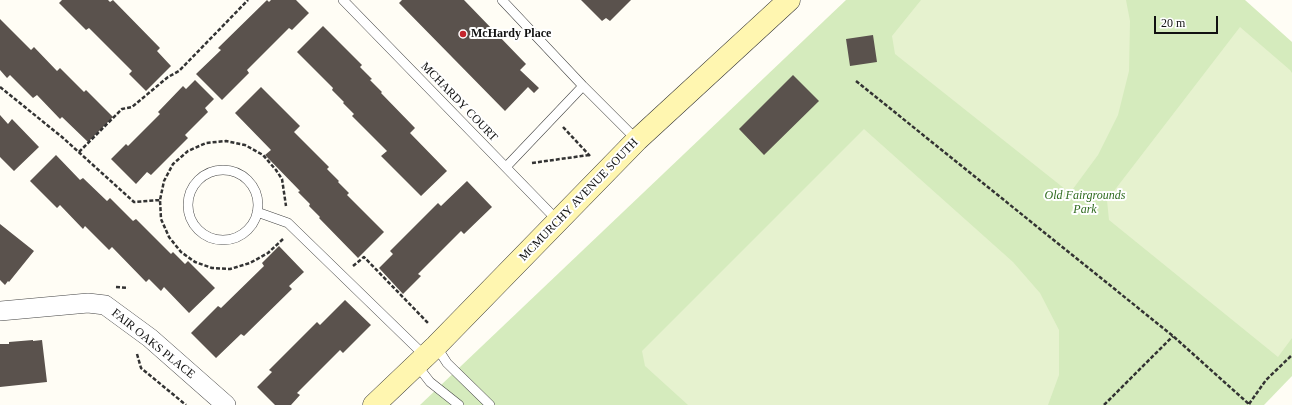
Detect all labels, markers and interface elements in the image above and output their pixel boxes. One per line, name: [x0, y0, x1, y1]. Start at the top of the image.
scale bar: [1156, 8, 1220, 34]
text: 20 m: [1161, 16, 1185, 30]
place label: McHardy Place: [471, 27, 551, 41]
marker: McHardy Place: [458, 29, 468, 39]
street label: MCHARDY COURT: [418, 59, 500, 145]
street label: MCMURCHY AVENUE SOUTH: [516, 136, 642, 264]
park label: Old Fairgrounds Park: [1045, 189, 1125, 217]
street label: FAIR OAKS PLACE: [108, 306, 198, 382]

